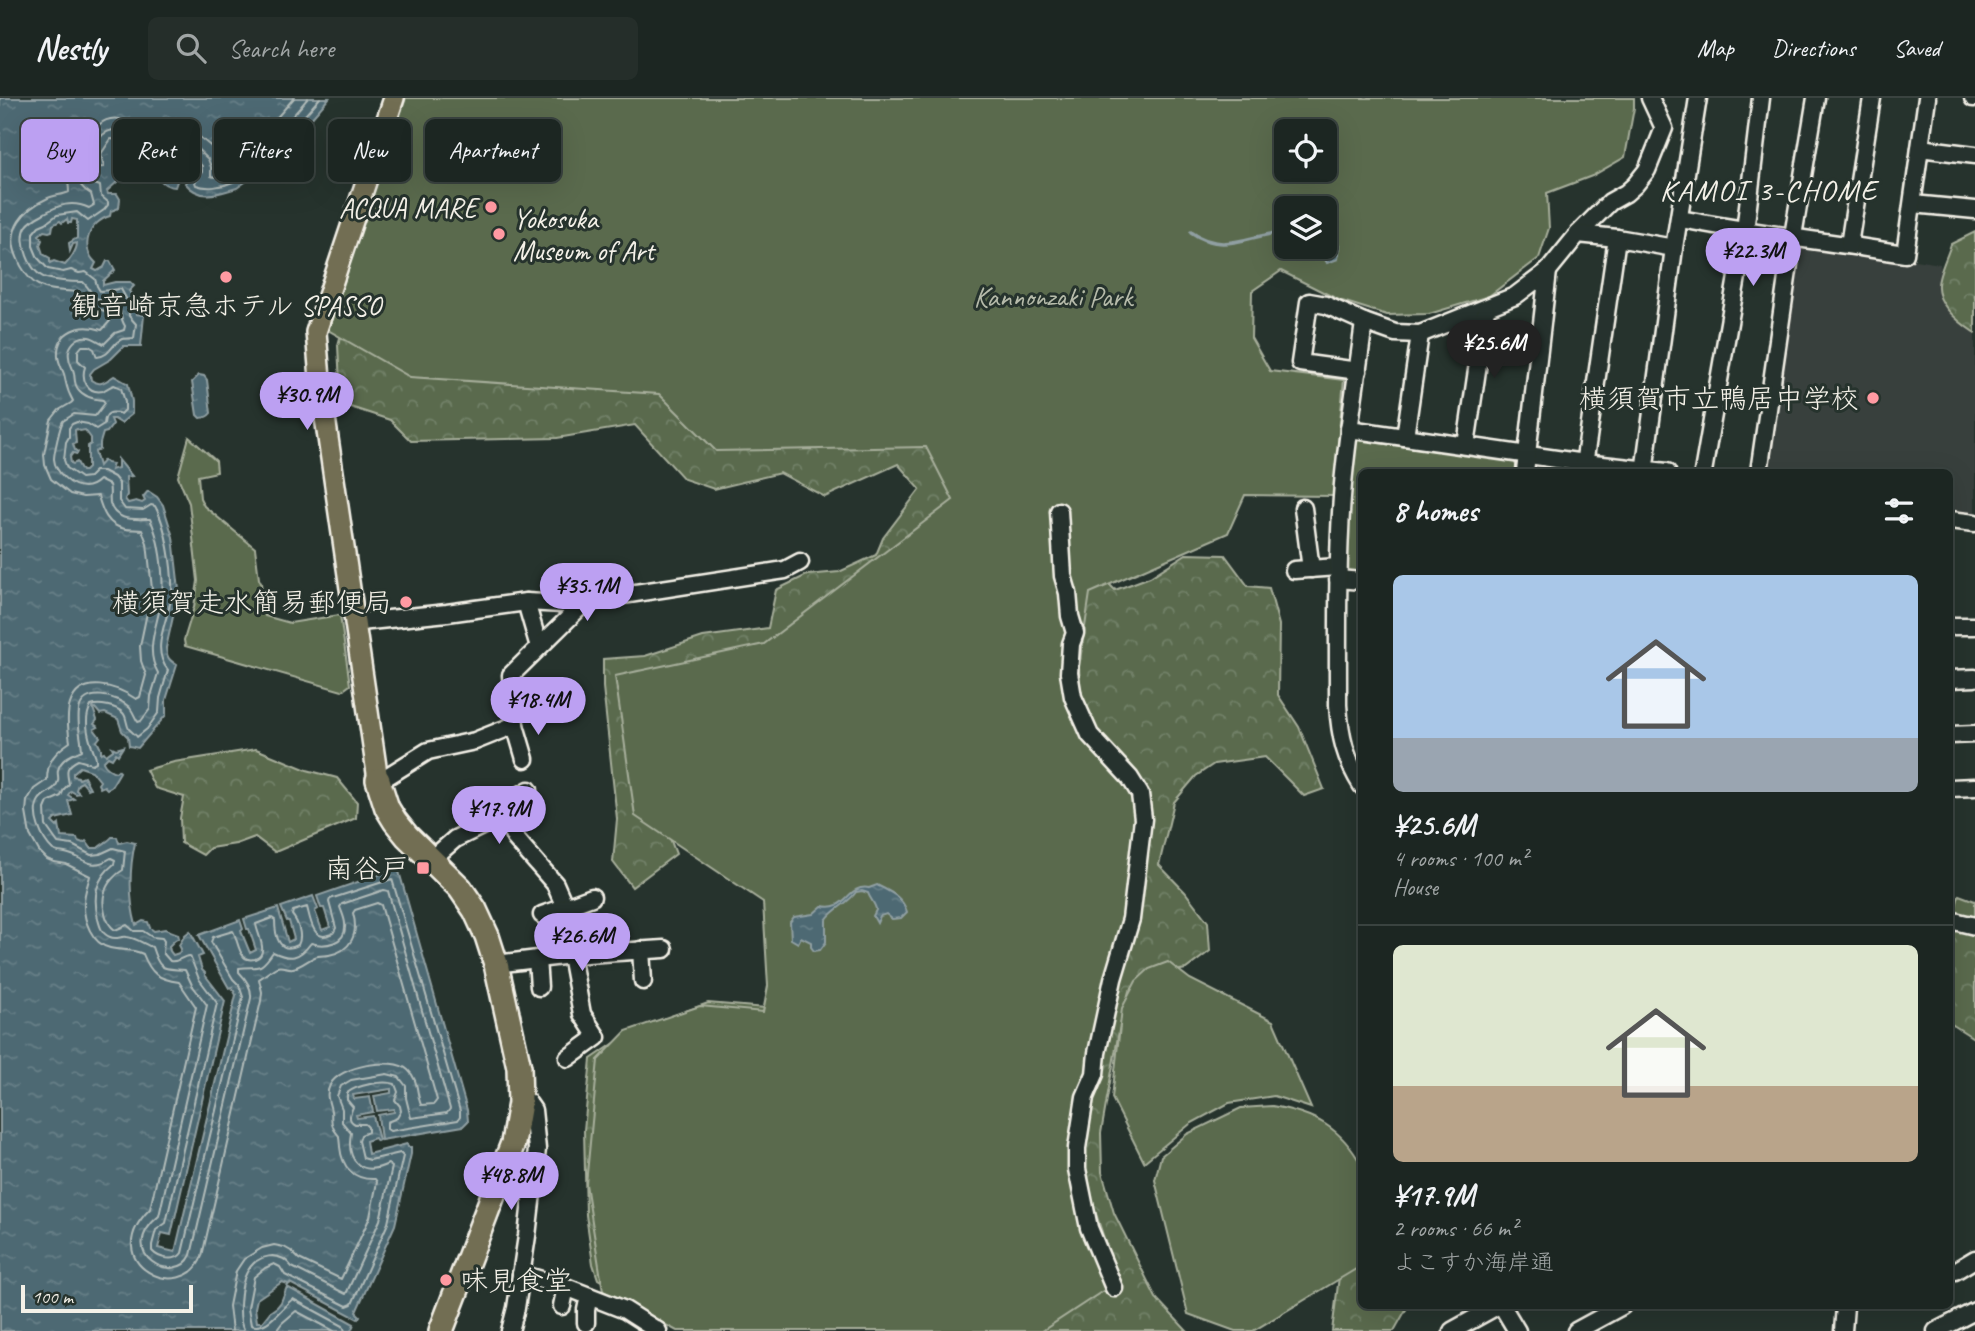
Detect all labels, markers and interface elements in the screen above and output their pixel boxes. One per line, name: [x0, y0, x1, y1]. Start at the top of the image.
search box: [148, 17, 638, 80]
text: Nestly: [35, 27, 106, 69]
icon: search: [172, 29, 210, 67]
text: Search here: [228, 32, 334, 65]
text: Map: [1697, 33, 1734, 63]
text: Directions: [1772, 33, 1855, 63]
text: Saved: [1893, 33, 1940, 63]
chip: Buy: [21, 119, 99, 182]
chip: Rent: [113, 119, 200, 182]
chip: Filters: [214, 119, 314, 182]
chip: New: [328, 119, 411, 182]
chip: Apartment: [425, 119, 561, 182]
map controls: [1274, 119, 1337, 259]
button: locate: [1274, 119, 1337, 182]
district label: KAMOI 3-CHOME: [1660, 171, 1880, 209]
place label: ACQUA MARE: [339, 190, 481, 225]
button: layers: [1274, 196, 1337, 259]
marker: ACQUA MARE: [483, 199, 499, 215]
place label: Yokosuka Museum of Art: [513, 201, 657, 268]
marker: Yokosuka Museum of Art: [491, 226, 507, 242]
pin: ¥22.3M: [1696, 228, 1810, 288]
text: ¥22.3M: [1722, 236, 1784, 265]
marker: 観音崎京急ホテル SPASSO: [218, 269, 234, 285]
park label: Kannonzaki Park: [974, 279, 1135, 314]
place label: 観音崎京急ホテル SPASSO: [71, 288, 384, 323]
pin: ¥25.6M: [1437, 320, 1551, 380]
text: ¥25.6M: [1463, 328, 1525, 357]
pin: ¥30.9M: [250, 372, 364, 432]
text: ¥30.9M: [276, 380, 338, 409]
place label: 横須賀市立鴨居中学校: [1579, 381, 1859, 416]
marker: 横須賀市立鴨居中学校: [1865, 390, 1881, 406]
text: 8 homes: [1393, 492, 1478, 530]
icon: filters: [1880, 492, 1918, 530]
pin: ¥35.1M: [530, 564, 644, 623]
text: ¥35.1M: [556, 571, 618, 600]
place label: 横須賀走水簡易郵便局: [112, 585, 392, 620]
marker: 横須賀走水簡易郵便局: [398, 594, 414, 610]
icon: home: [1593, 621, 1719, 747]
pin: ¥18.4M: [481, 678, 595, 737]
text: ¥18.4M: [507, 685, 569, 714]
pin: ¥17.9M: [442, 786, 556, 846]
text: ¥17.9M: [468, 794, 530, 823]
text: ¥25.6M: [1393, 806, 1475, 844]
text: 4 rooms · 100 m²: [1393, 844, 1528, 873]
place label: 南谷戸: [325, 851, 409, 886]
marker: 南谷戸: [415, 860, 431, 876]
text: House: [1393, 873, 1438, 902]
pin: ¥26.6M: [525, 914, 639, 973]
text: ¥26.6M: [550, 921, 614, 950]
icon: home: [1593, 990, 1719, 1116]
pin: ¥48.8M: [454, 1152, 568, 1212]
text: ¥48.8M: [480, 1160, 542, 1189]
text: ¥17.9M: [1393, 1176, 1474, 1214]
text: 2 rooms · 66 m²: [1393, 1214, 1517, 1243]
text: よこすか海岸通: [1393, 1248, 1554, 1277]
place label: 味見食堂: [460, 1263, 572, 1298]
marker: 味見食堂: [438, 1272, 454, 1288]
scale bar: [21, 1282, 192, 1314]
text: 100 m: [32, 1285, 73, 1309]

